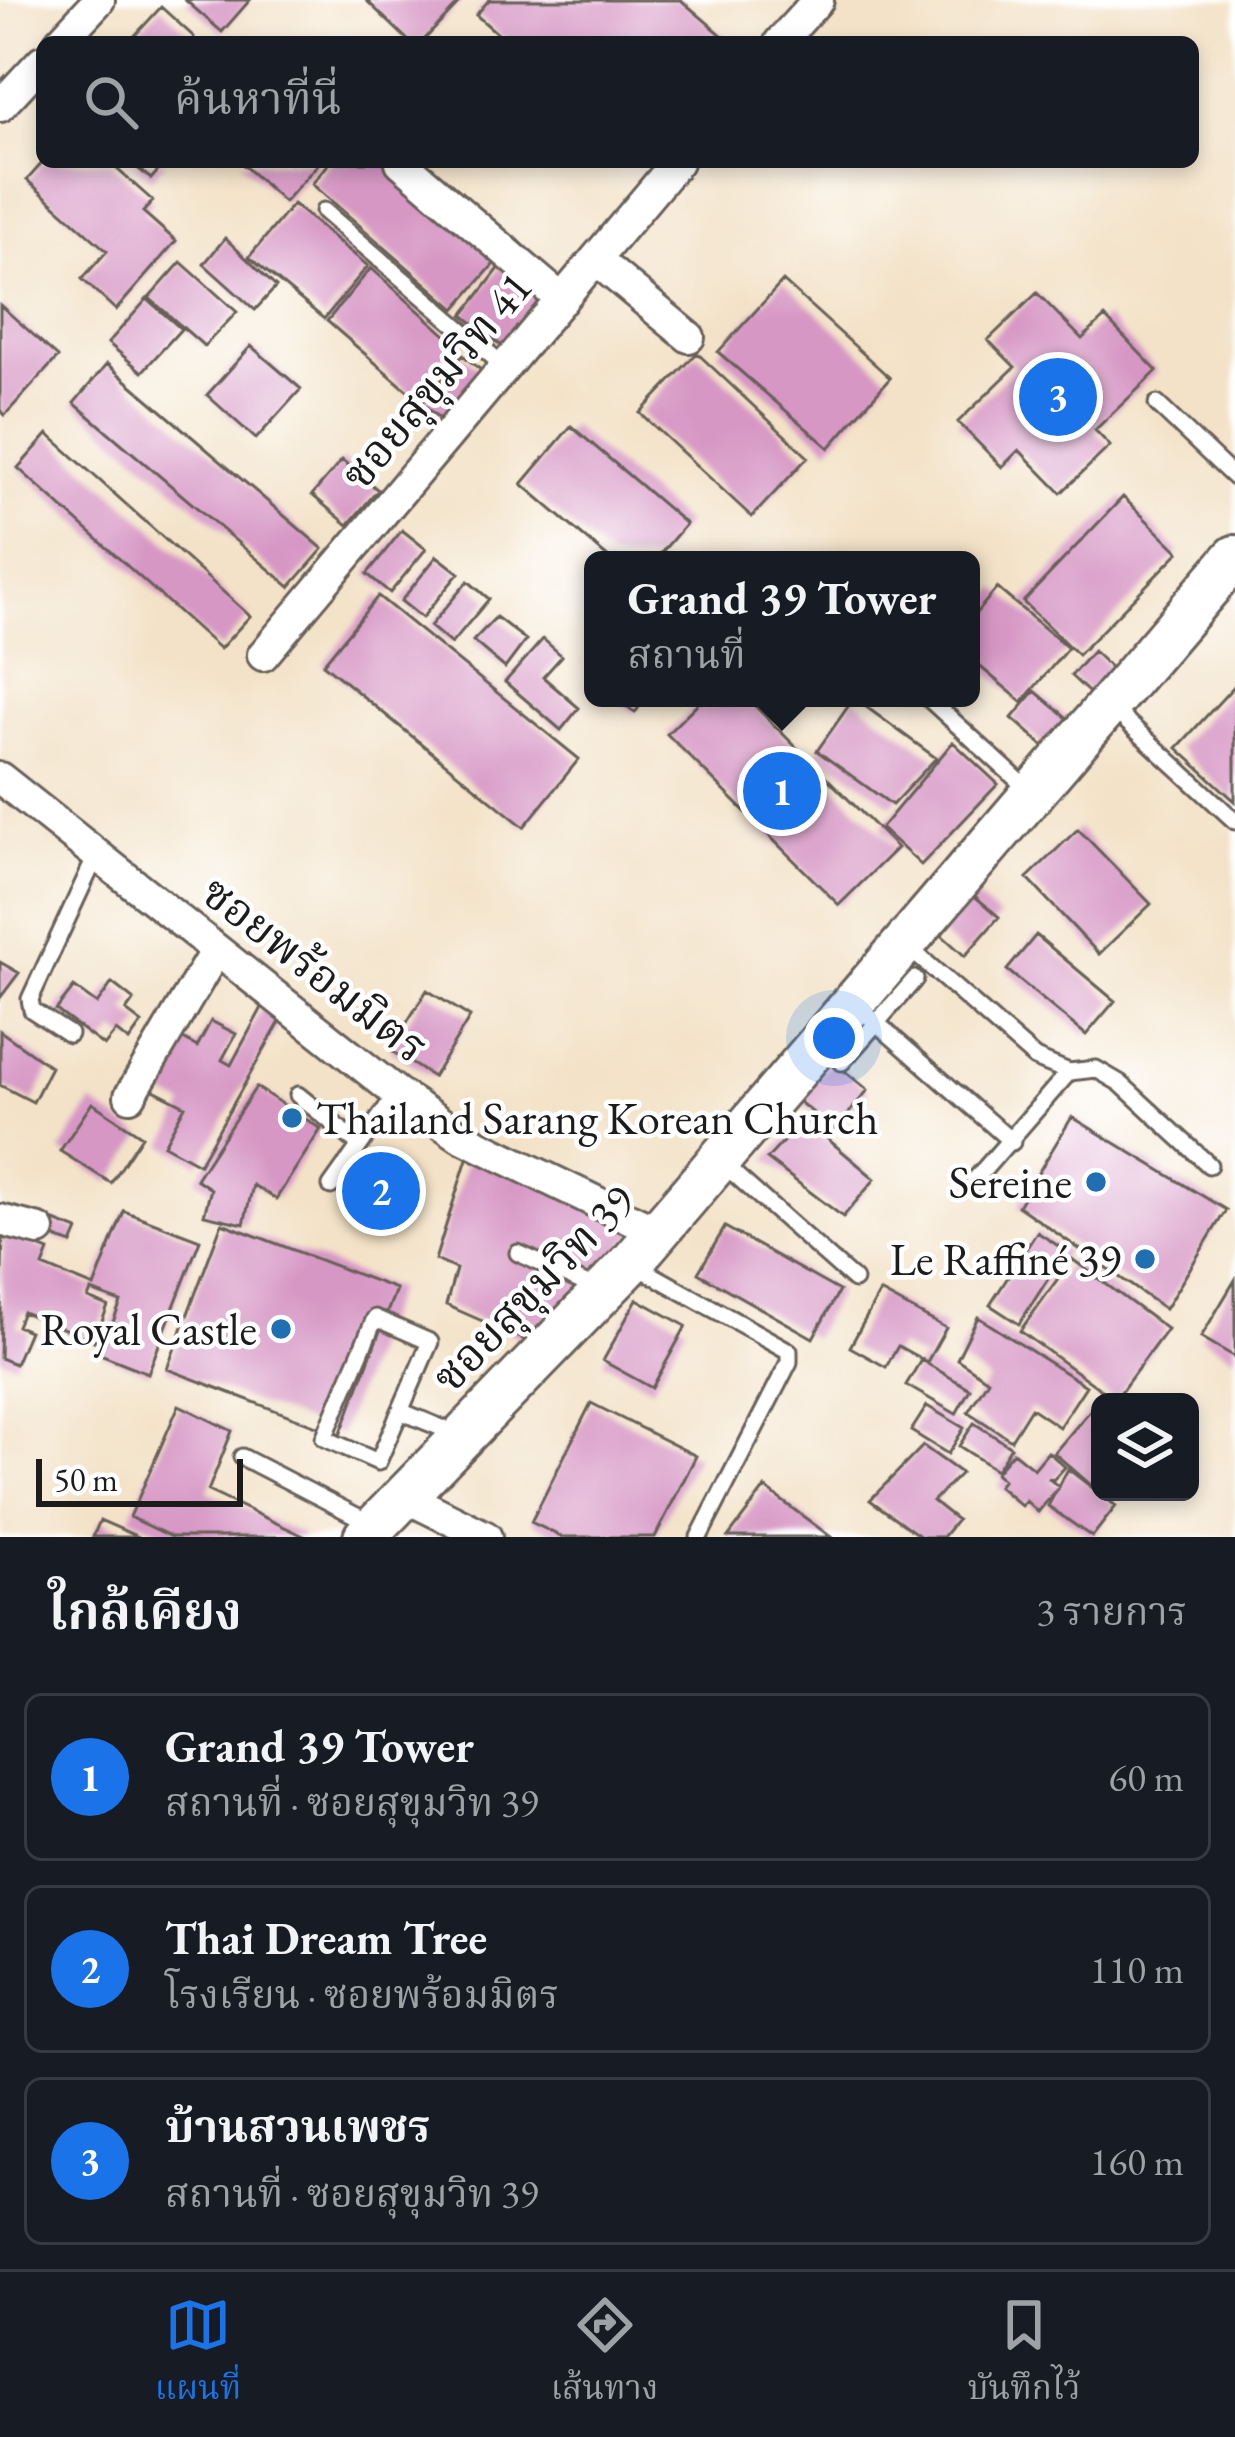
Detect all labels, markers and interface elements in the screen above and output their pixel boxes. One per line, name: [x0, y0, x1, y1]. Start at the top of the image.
search box: [36, 36, 1199, 168]
icon: search: [78, 69, 144, 135]
text: ค้นหาที่นี่: [174, 69, 342, 127]
street label: ซอยสุขุมวิท 41: [328, 259, 544, 501]
pin: 3: [1019, 352, 1097, 442]
popup: [584, 551, 980, 707]
text: Grand 39 Tower: [628, 569, 936, 627]
text: สถานที่: [628, 629, 746, 680]
pin: 1: [743, 746, 821, 836]
street label: ซอยพร้อมมิตร: [190, 863, 440, 1075]
your location: [804, 1008, 864, 1068]
place label: Thailand Sarang Korean Church: [316, 1089, 878, 1147]
marker: Thailand Sarang Korean Church: [279, 1105, 305, 1131]
pin: 2: [342, 1146, 420, 1236]
place label: Sereine: [949, 1153, 1072, 1211]
marker: Sereine: [1083, 1169, 1109, 1195]
street label: ซอยสุขุมวิท 39: [419, 1172, 647, 1404]
place label: Le Raffiné 39: [890, 1230, 1121, 1288]
marker: Le Raffiné 39: [1132, 1246, 1158, 1272]
place label: Royal Castle: [40, 1300, 257, 1358]
marker: Royal Castle: [268, 1316, 294, 1342]
map controls: [1091, 1393, 1199, 1501]
button: layers: [1091, 1393, 1199, 1501]
scale bar: [36, 1453, 243, 1506]
text: 50 m: [54, 1458, 118, 1501]
text: ใกล้เคียง: [48, 1578, 242, 1644]
text: 3 รายการ: [1036, 1586, 1187, 1637]
text: Grand 39 Tower: [165, 1717, 474, 1775]
text: 1: [80, 1752, 100, 1803]
text: 60 m: [1108, 1752, 1184, 1803]
text: สถานที่ · ซอยสุขุมวิท 39: [165, 1777, 538, 1828]
text: Thai Dream Tree: [165, 1909, 487, 1967]
text: 2: [80, 1944, 100, 1995]
text: 110 m: [1090, 1944, 1184, 1995]
text: โรงเรียน · ซอยพร้อมมิตร: [165, 1969, 559, 2020]
text: บ้านสวนเพชร: [165, 2097, 431, 2155]
text: 3: [80, 2136, 100, 2187]
text: 160 m: [1090, 2136, 1184, 2187]
text: สถานที่ · ซอยสุขุมวิท 39: [165, 2168, 538, 2219]
tab: แผนที่: [155, 2292, 241, 2417]
tab: เส้นทาง: [551, 2292, 658, 2417]
tab: บันทึกไว้: [968, 2292, 1080, 2417]

